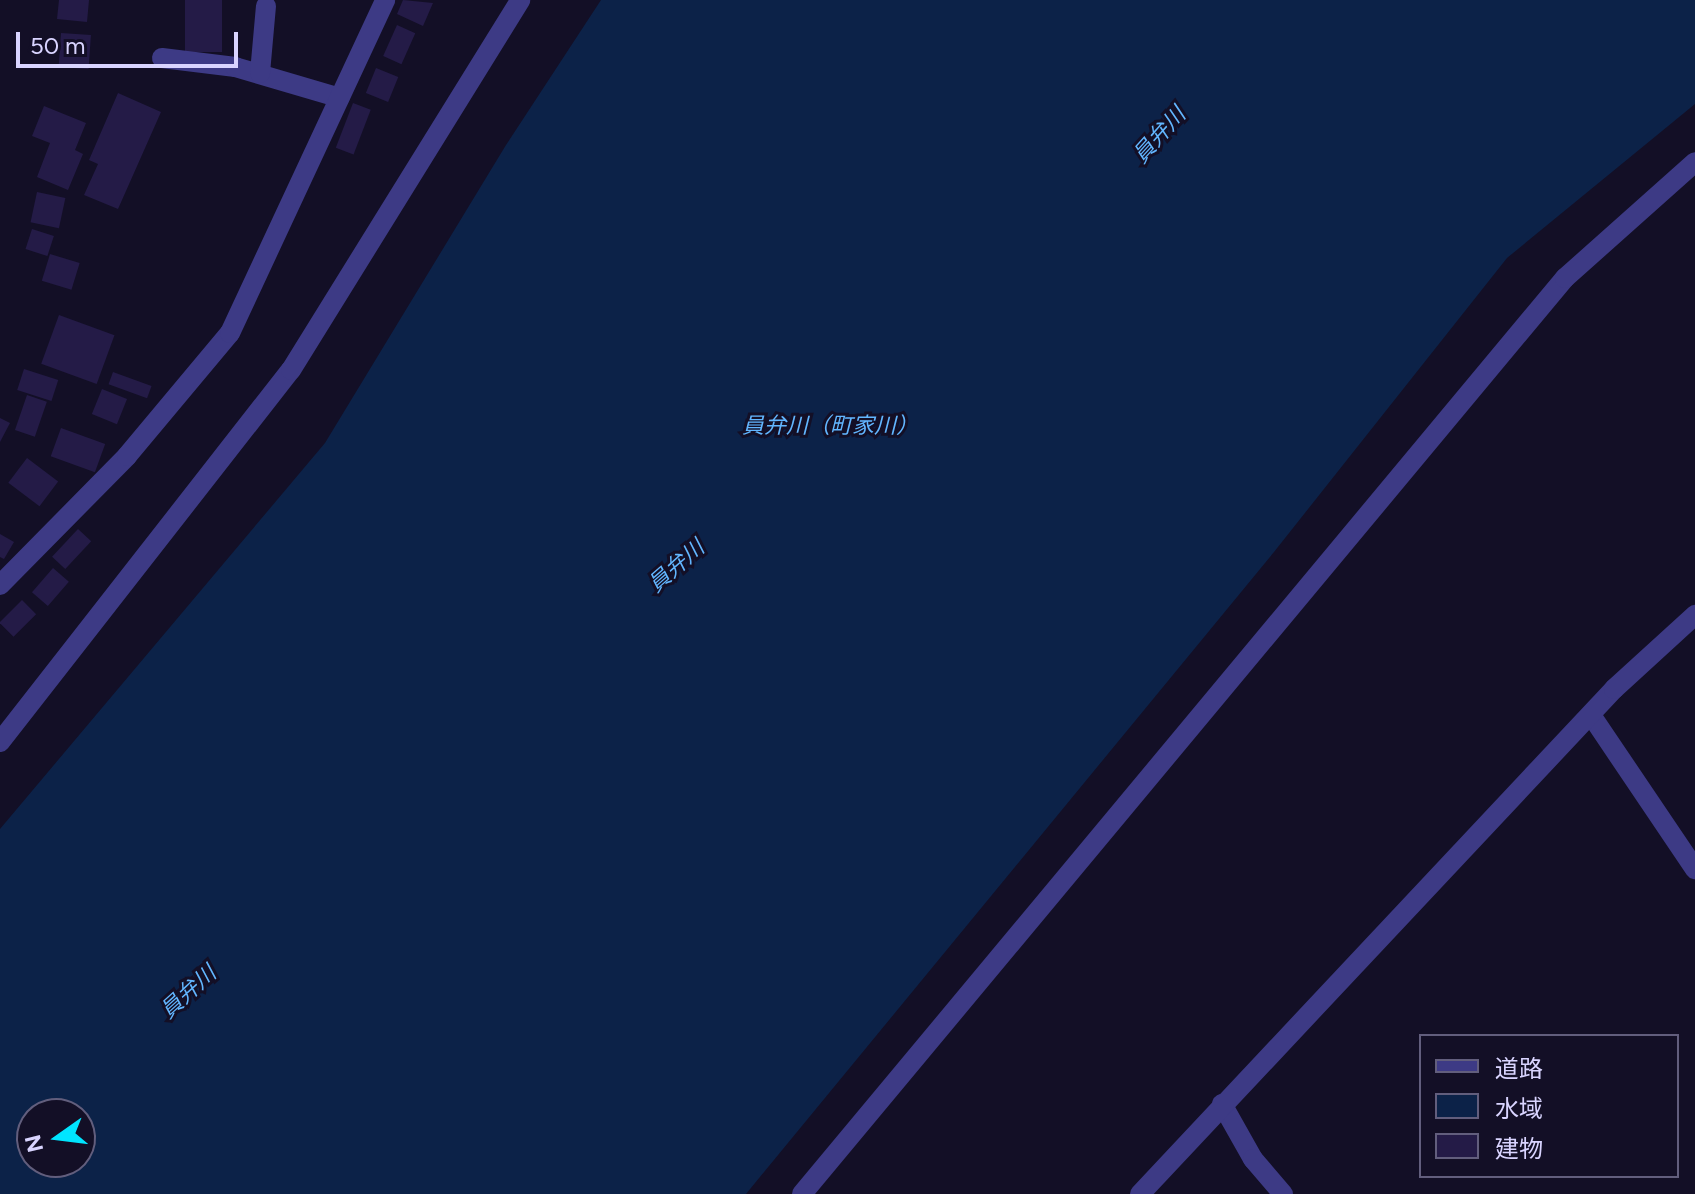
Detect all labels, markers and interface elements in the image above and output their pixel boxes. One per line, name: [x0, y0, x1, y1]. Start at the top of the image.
scale bar: [20, 16, 242, 66]
text: 50 m: [30, 31, 86, 60]
water label: 員弁川: [1127, 102, 1191, 168]
water label: 員弁川（町家川）: [742, 413, 918, 439]
water label: 員弁川: [642, 534, 710, 598]
water label: 員弁川: [155, 960, 221, 1024]
legend: [1419, 1034, 1679, 1178]
text: 道路: [1495, 1054, 1543, 1083]
text: 水域: [1495, 1094, 1543, 1123]
north arrow: [16, 1098, 96, 1178]
text: N: [19, 1132, 49, 1155]
text: 建物: [1495, 1134, 1543, 1163]

